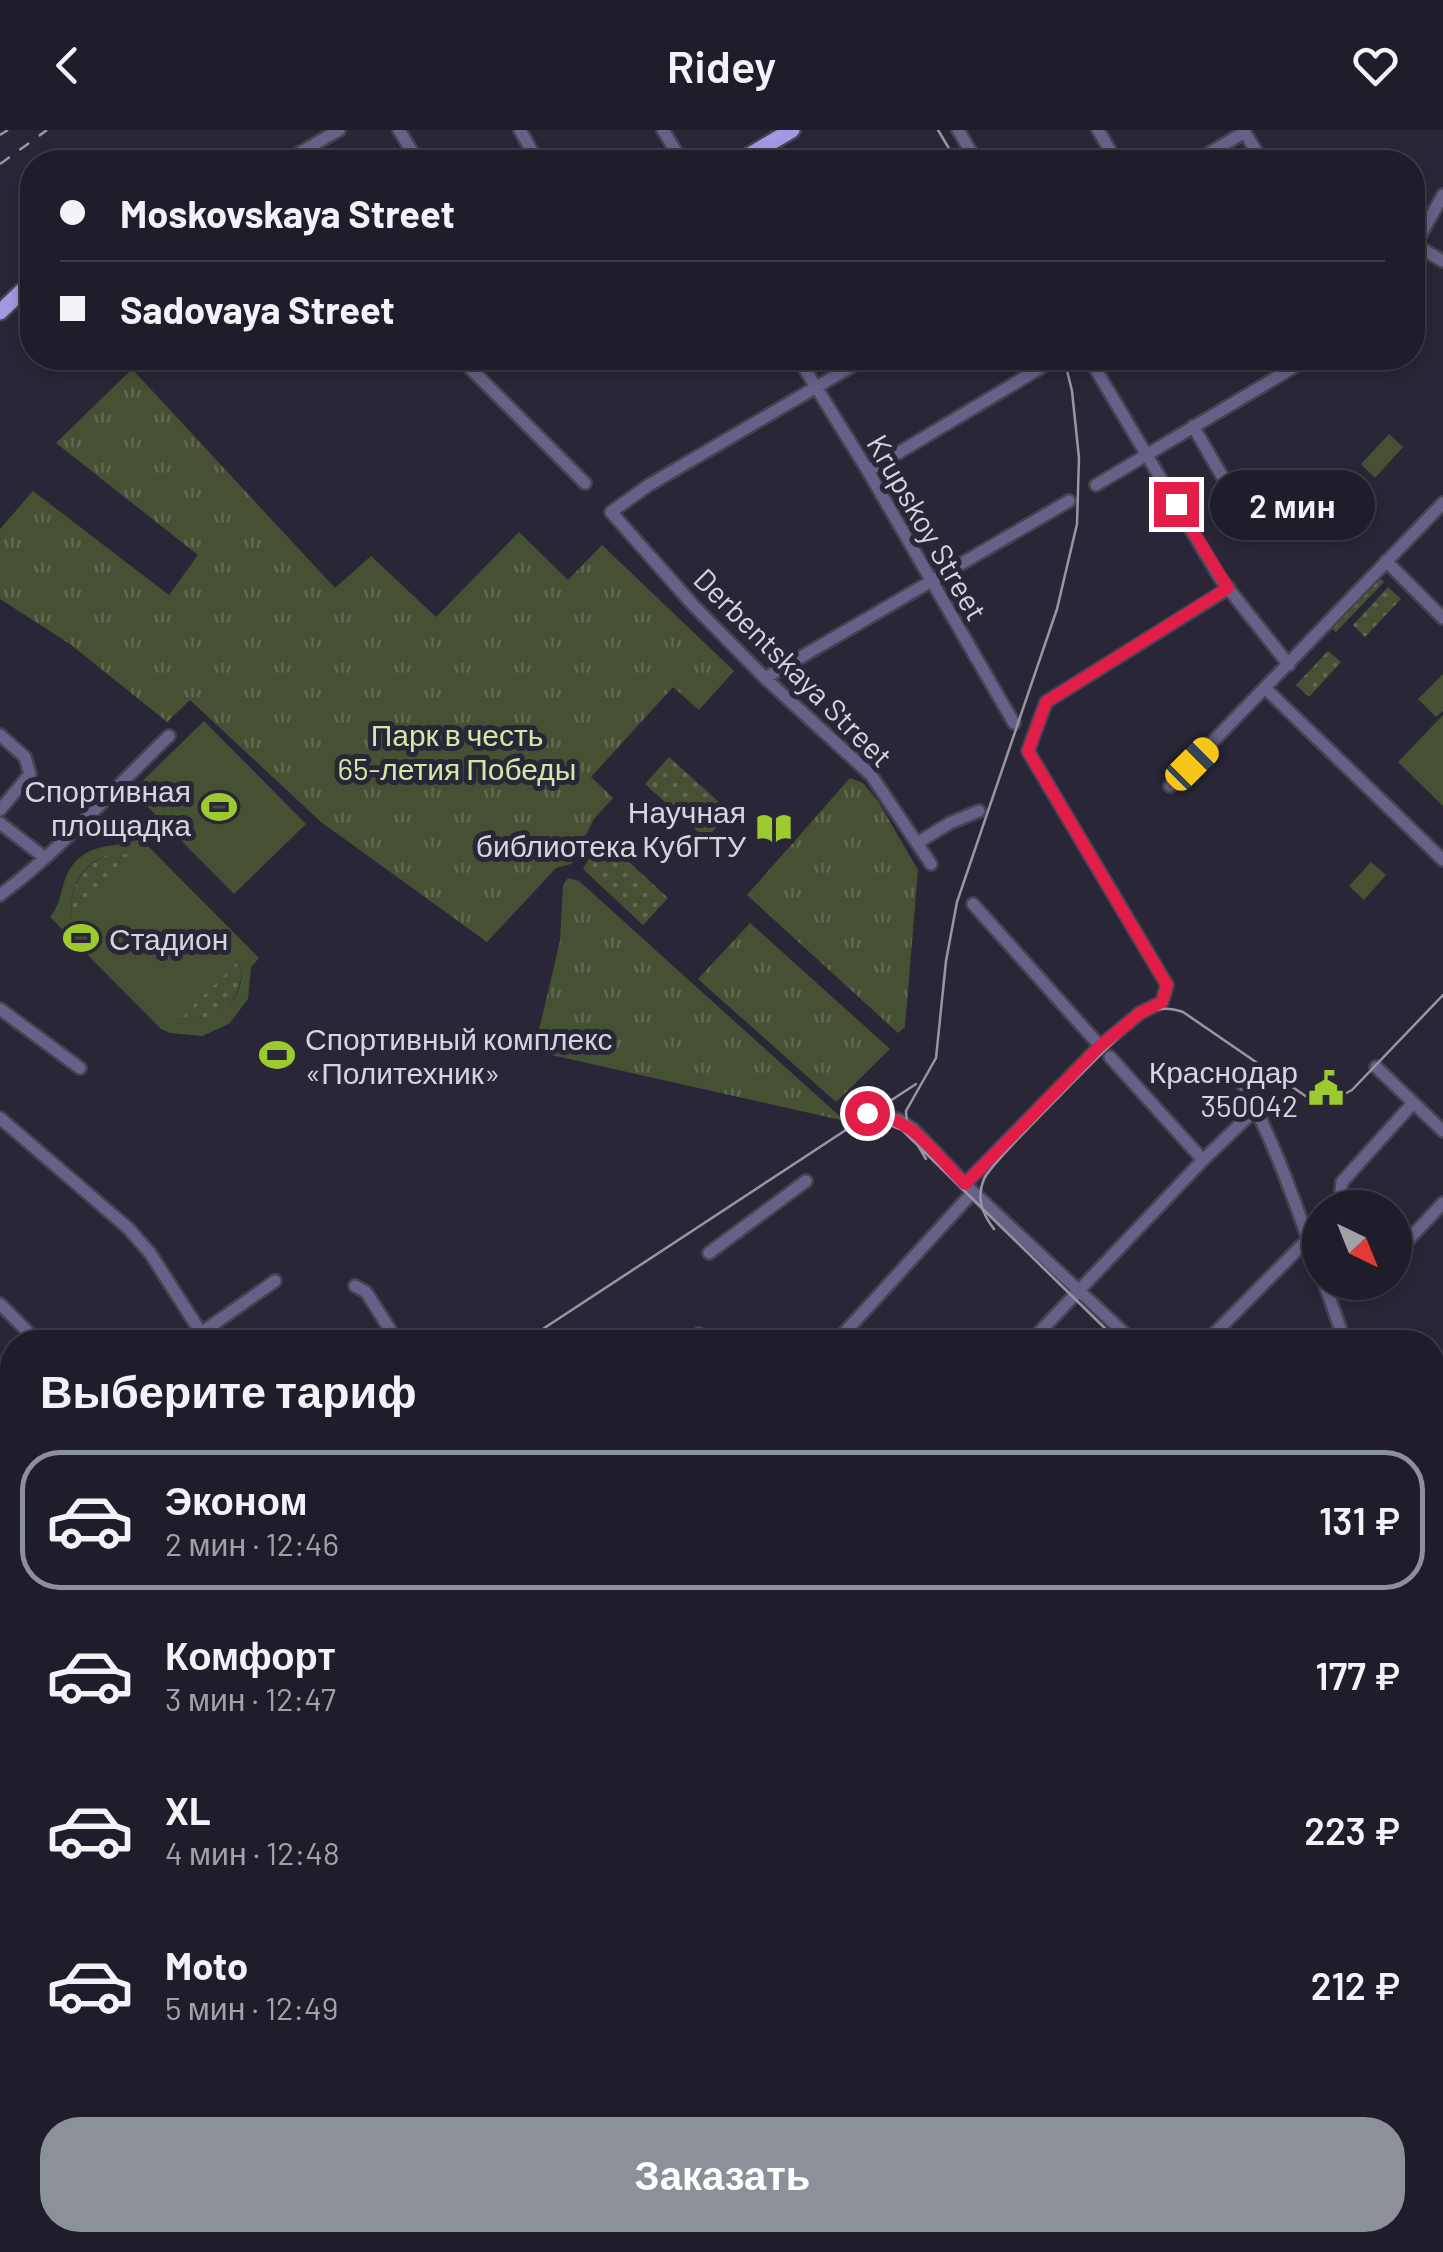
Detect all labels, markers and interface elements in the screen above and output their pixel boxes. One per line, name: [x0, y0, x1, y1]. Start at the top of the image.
icon: back: [40, 38, 95, 93]
text: Ridey: [667, 38, 776, 92]
icon: heart: [1348, 38, 1403, 93]
text: Moskovskaya Street: [120, 190, 455, 236]
text: Sadovaya Street: [120, 286, 395, 332]
street label: Krupskoy Street: [860, 428, 996, 626]
callout: 2 мин: [1211, 469, 1376, 539]
route end: [1154, 482, 1199, 527]
text: 2 мин: [1249, 486, 1336, 524]
street label: Derbentskaya Street: [687, 560, 901, 774]
park label: Парк в честь 65-летия Победы: [338, 716, 576, 786]
car: [1160, 732, 1224, 796]
place label: Спортивная площадка: [24, 772, 191, 842]
sports icon: Спортивная площадка: [200, 788, 238, 826]
place label: Научная библиотека КубГТУ: [476, 793, 747, 863]
library icon: Научная библиотека КубГТУ: [755, 809, 793, 847]
sports icon: Стадион: [62, 919, 100, 957]
place label: Стадион: [109, 920, 228, 956]
place label: Спортивный комплекс «Политехник»: [305, 1020, 613, 1090]
sports icon: Спортивный комплекс «Политехник»: [258, 1036, 296, 1074]
place label: Краснодар 350042: [1149, 1053, 1298, 1123]
public building icon: Краснодар 350042: [1307, 1069, 1345, 1107]
route start: [845, 1091, 890, 1136]
north arrow: [1302, 1190, 1412, 1300]
map controls: [1302, 1190, 1412, 1300]
text: Выберите тариф: [40, 1363, 417, 1417]
icon: car: [45, 1475, 135, 1565]
text: Эконом: [165, 1477, 308, 1523]
text: 131 ₽: [1319, 1497, 1400, 1543]
text: 2 мин · 12:46: [165, 1524, 339, 1562]
icon: car: [45, 1630, 135, 1720]
text: Комфорт: [165, 1632, 336, 1678]
text: 177 ₽: [1315, 1652, 1400, 1698]
text: 3 мин · 12:47: [165, 1679, 336, 1717]
icon: car: [45, 1785, 135, 1875]
text: XL: [165, 1787, 211, 1833]
text: 223 ₽: [1304, 1807, 1400, 1853]
text: 4 мин · 12:48: [165, 1833, 340, 1871]
icon: car: [45, 1940, 135, 2030]
text: Moto: [165, 1942, 248, 1988]
text: 212 ₽: [1311, 1962, 1400, 2008]
text: 5 мин · 12:49: [165, 1988, 338, 2026]
button: Заказать: [40, 2117, 1405, 2232]

